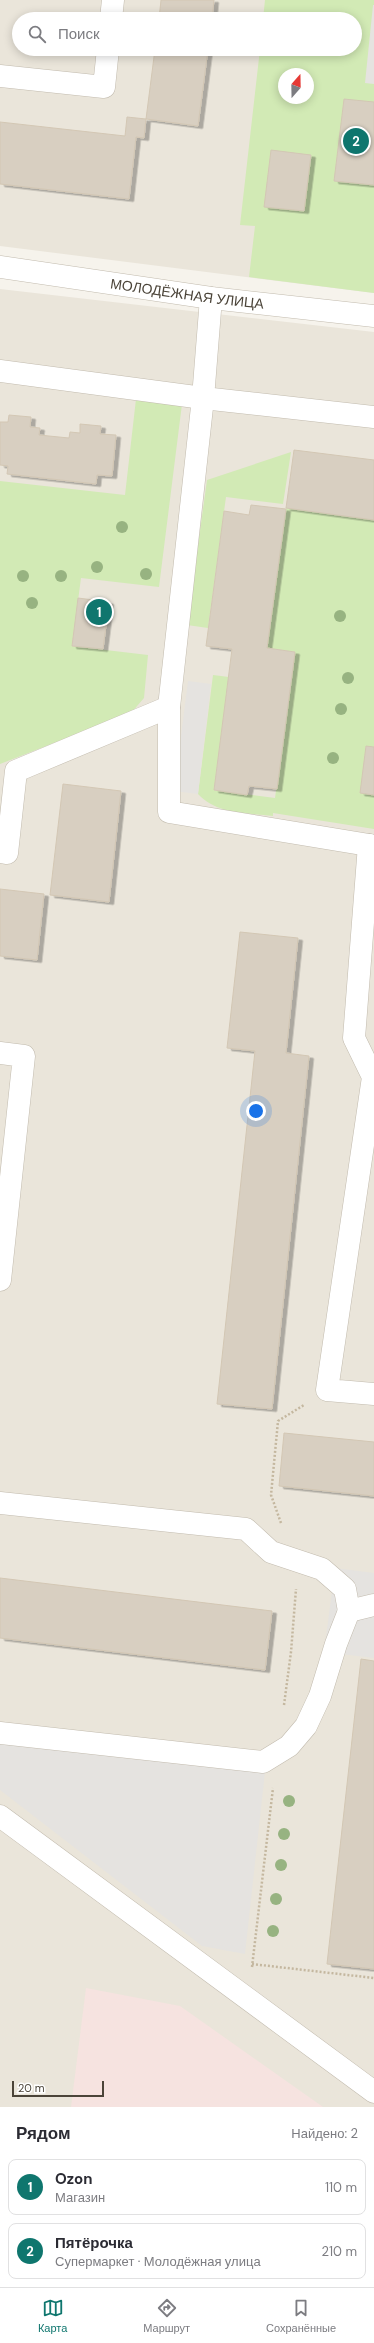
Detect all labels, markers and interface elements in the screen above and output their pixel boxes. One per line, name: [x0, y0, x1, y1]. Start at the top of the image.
search box: [12, 12, 362, 56]
icon: search: [26, 23, 48, 45]
text: Поиск: [58, 24, 100, 44]
north arrow: [278, 68, 314, 104]
pin: 2: [343, 126, 369, 156]
street label: МОЛОДЁЖНАЯ УЛИЦА: [109, 274, 265, 313]
pin: 1: [86, 597, 112, 627]
your location: [246, 1101, 266, 1121]
scale bar: [12, 2079, 104, 2098]
text: 20 m: [18, 2081, 44, 2095]
text: Рядом: [16, 2122, 71, 2144]
text: Найдено: 2: [291, 2125, 358, 2142]
text: Ozon: [55, 2169, 93, 2189]
text: 1: [28, 2179, 32, 2196]
text: 110 m: [325, 2179, 357, 2196]
text: Магазин: [55, 2189, 105, 2206]
text: Пятёрочка: [55, 2233, 133, 2253]
text: 2: [26, 2243, 34, 2260]
text: 210 m: [322, 2243, 357, 2260]
text: Супермаркет · Молодёжная улица: [55, 2253, 261, 2270]
tab: Карта: [38, 2297, 67, 2335]
tab: Маршрут: [143, 2297, 190, 2335]
tab: Сохранённые: [266, 2297, 336, 2335]

